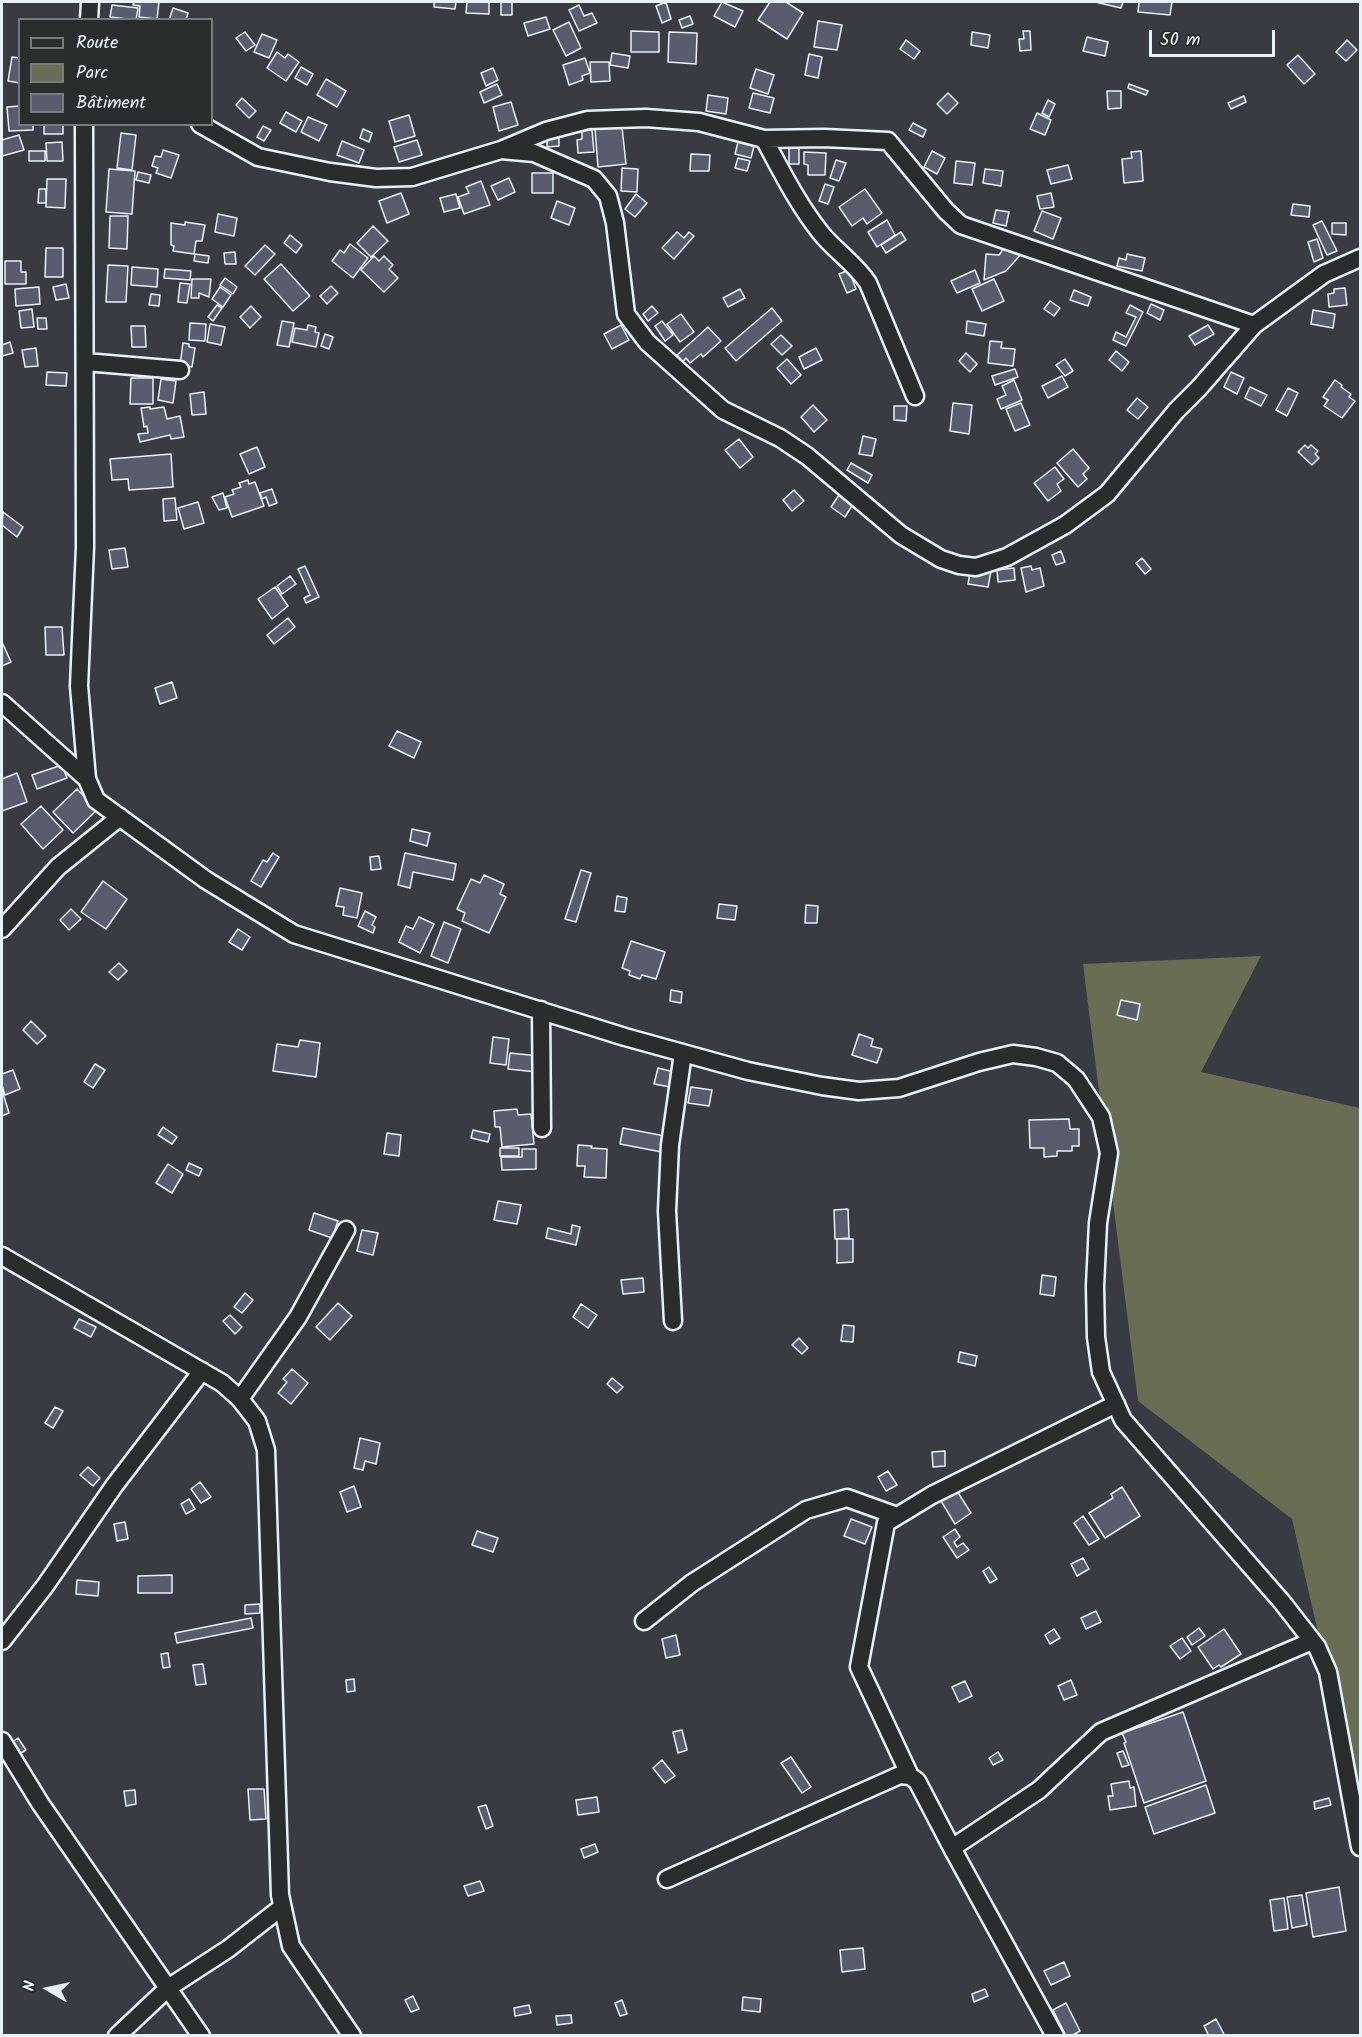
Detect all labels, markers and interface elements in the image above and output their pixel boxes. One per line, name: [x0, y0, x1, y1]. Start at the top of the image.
legend: [18, 18, 213, 126]
scale bar: [1152, 18, 1278, 56]
text: 50 m: [1160, 26, 1200, 55]
text: Route: [76, 29, 118, 58]
text: Parc: [76, 59, 108, 88]
text: Bâtiment: [76, 89, 146, 118]
north arrow: [18, 1959, 78, 2019]
text: N: [17, 1979, 43, 1993]

